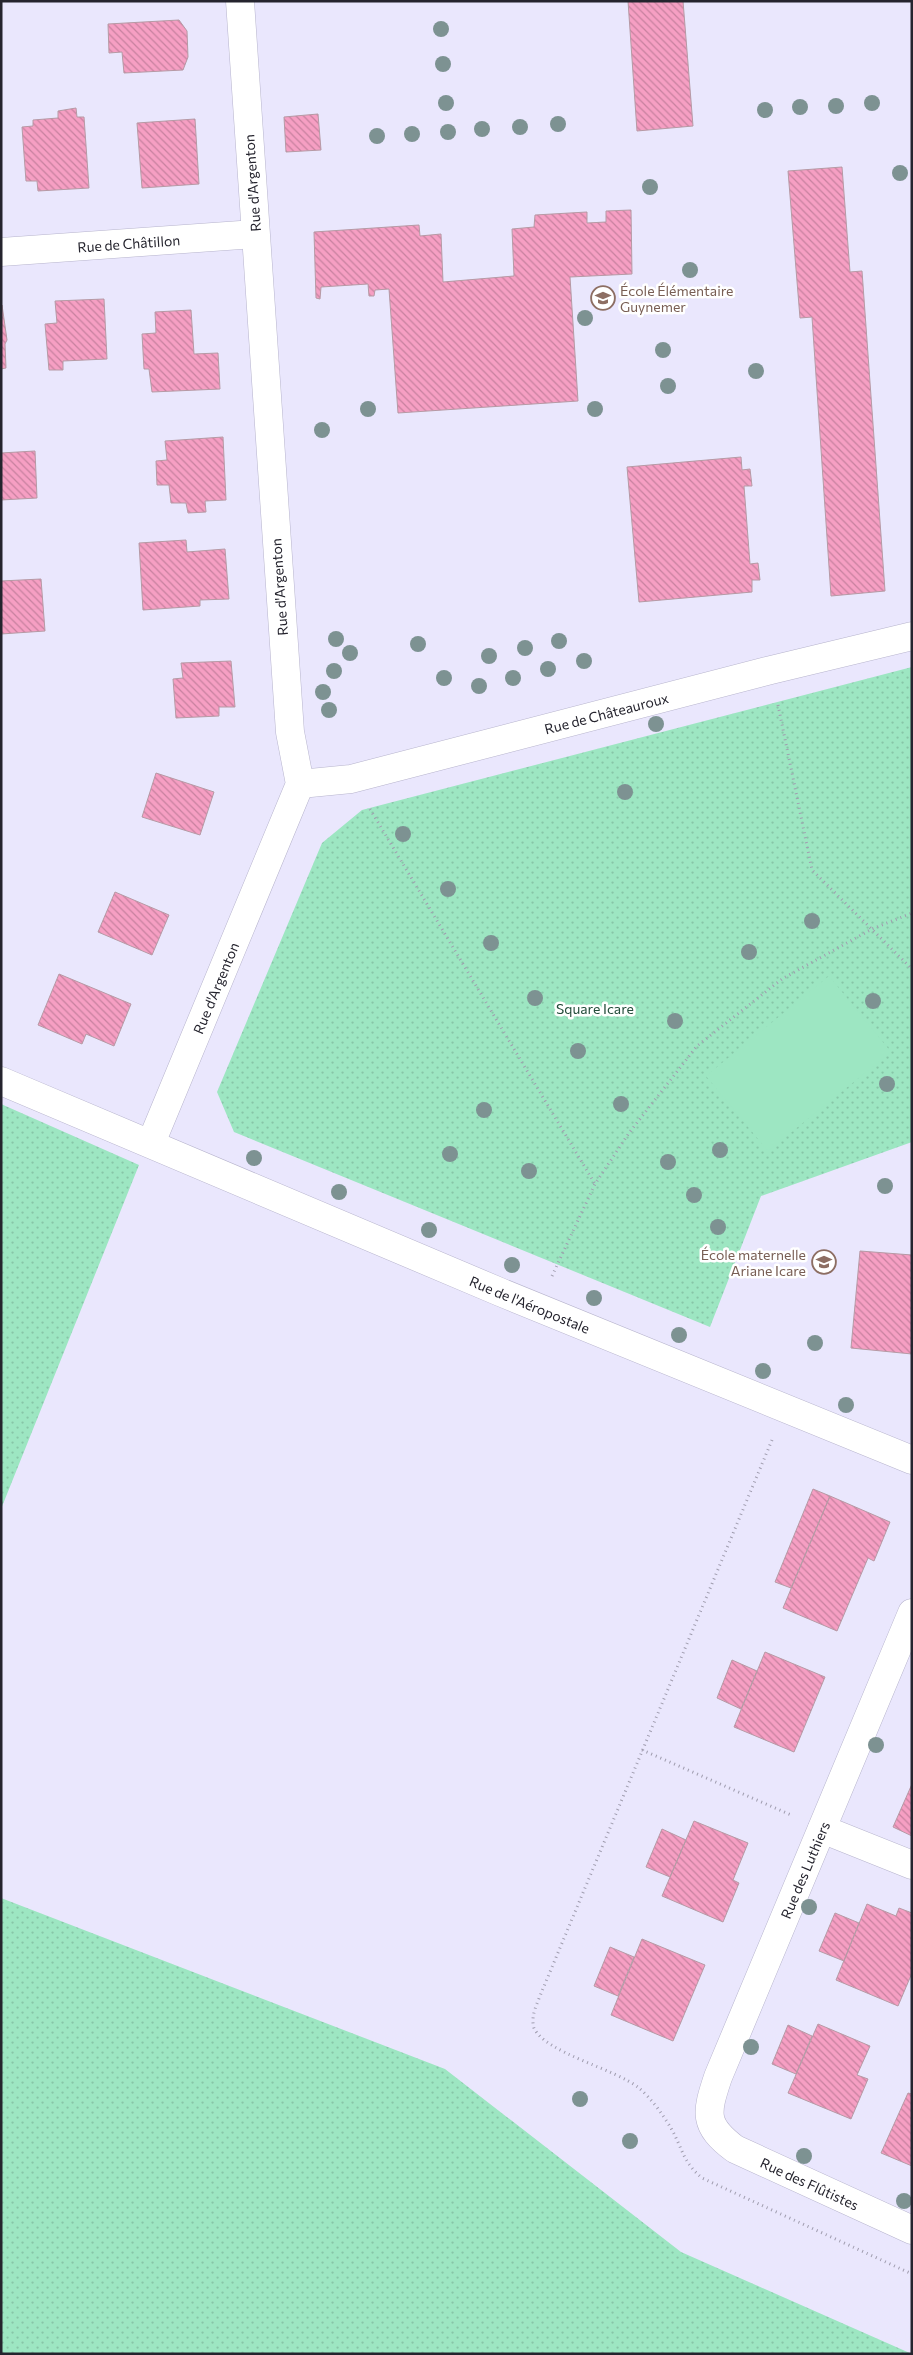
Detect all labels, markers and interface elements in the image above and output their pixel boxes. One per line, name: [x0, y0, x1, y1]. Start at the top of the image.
street label: Rue d'Argenton: [240, 134, 264, 232]
street label: Rue de Châtillon: [77, 231, 181, 255]
place label: École Élémentaire Guynemer: [620, 282, 734, 315]
school or university icon: École Élémentaire Guynemer: [590, 285, 616, 311]
street label: Rue d'Argenton: [267, 538, 291, 636]
street label: Rue de Châteauroux: [542, 688, 671, 737]
street label: Rue d'Argenton: [189, 940, 242, 1036]
park label: Square Icare: [556, 1000, 634, 1017]
place label: École maternelle Ariane Icare: [701, 1246, 806, 1279]
school or university icon: École maternelle Ariane Icare: [811, 1249, 837, 1275]
street label: Rue de l'Aéropostale: [467, 1272, 592, 1336]
street label: Rue des Luthiers: [777, 1819, 833, 1921]
street label: Rue des Flûtistes: [758, 2153, 862, 2213]

